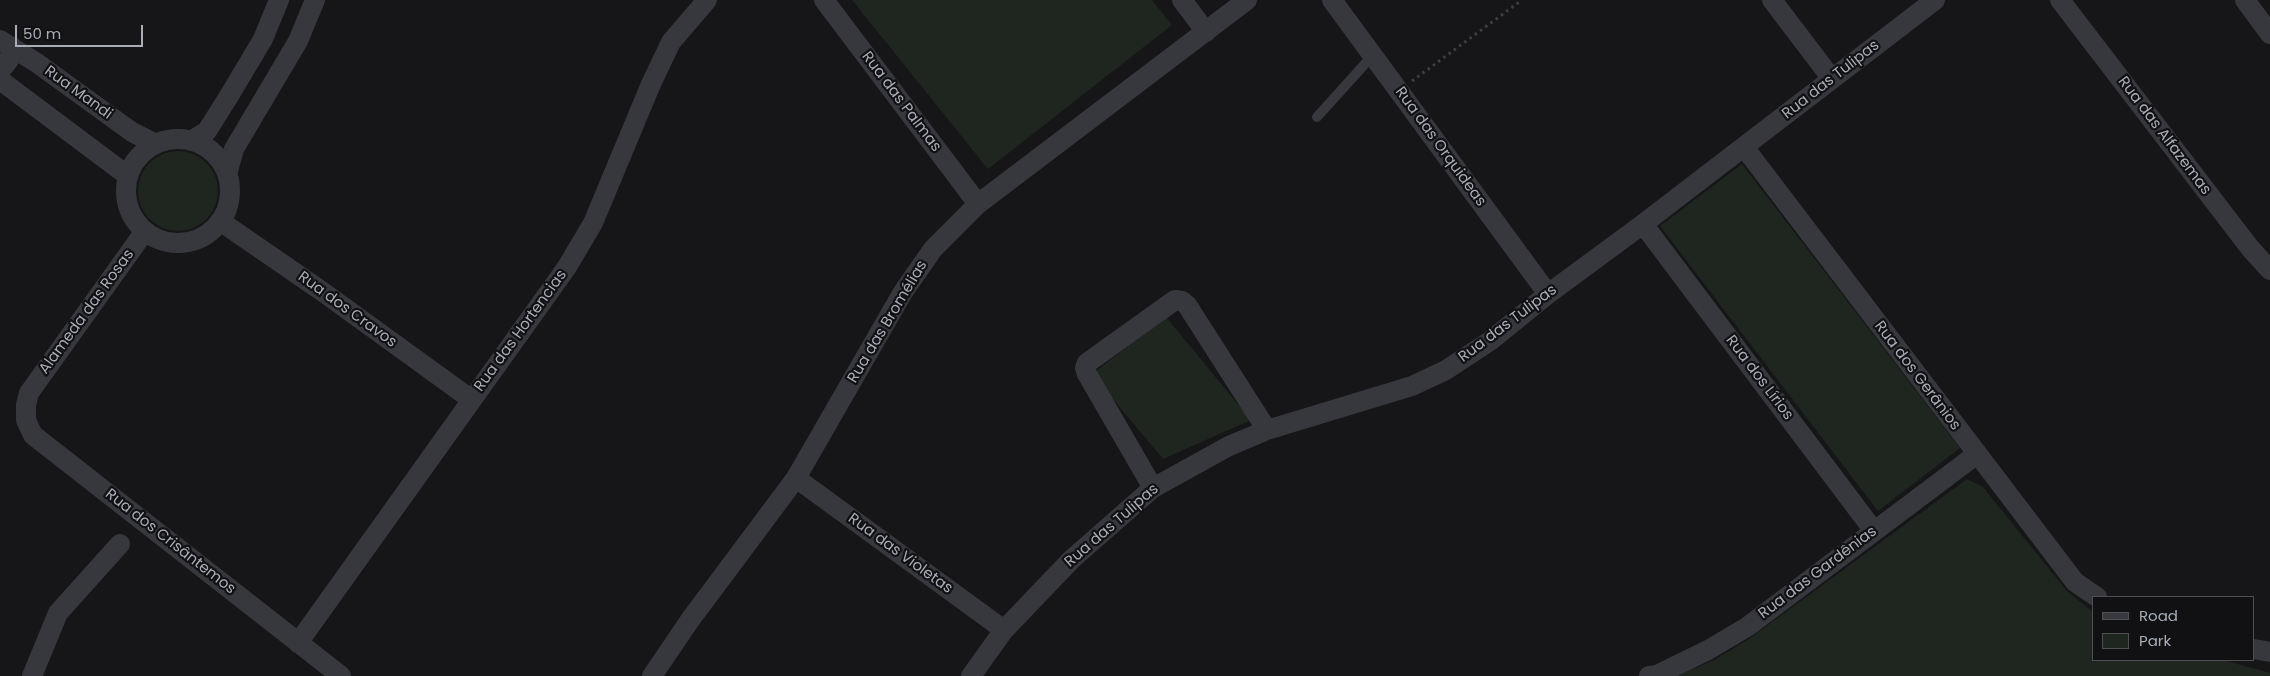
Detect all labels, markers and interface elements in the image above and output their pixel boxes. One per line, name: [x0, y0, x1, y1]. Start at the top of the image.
scale bar: [18, 15, 145, 47]
text: 50 m: [23, 23, 61, 44]
street label: Rua das Tulipas: [1779, 37, 1883, 123]
street label: Rua das Palmas: [857, 48, 945, 156]
street label: Rua Mandi: [41, 62, 115, 124]
street label: Rua das Alfazemas: [2114, 73, 2214, 199]
street label: Rua das Orquideas: [1391, 84, 1489, 210]
street label: Alameda das Rosas: [36, 246, 138, 378]
street label: Rua das Bromélias: [844, 258, 932, 386]
street label: Rua das Hortencias: [471, 267, 571, 395]
street label: Rua dos Cravos: [294, 268, 400, 352]
street label: Rua das Tulipas: [1455, 281, 1561, 367]
street label: Rua dos Gerânios: [1870, 318, 1964, 434]
street label: Rua dos Lírios: [1721, 332, 1797, 424]
street label: Rua das Tulipas: [1061, 480, 1163, 572]
street label: Rua dos Crisântemos: [101, 485, 239, 599]
street label: Rua das Violetas: [844, 510, 956, 598]
street label: Rua das Gardênias: [1755, 523, 1881, 623]
legend: [2092, 596, 2255, 661]
text: Road: [2139, 605, 2178, 626]
text: Park: [2139, 630, 2171, 651]

